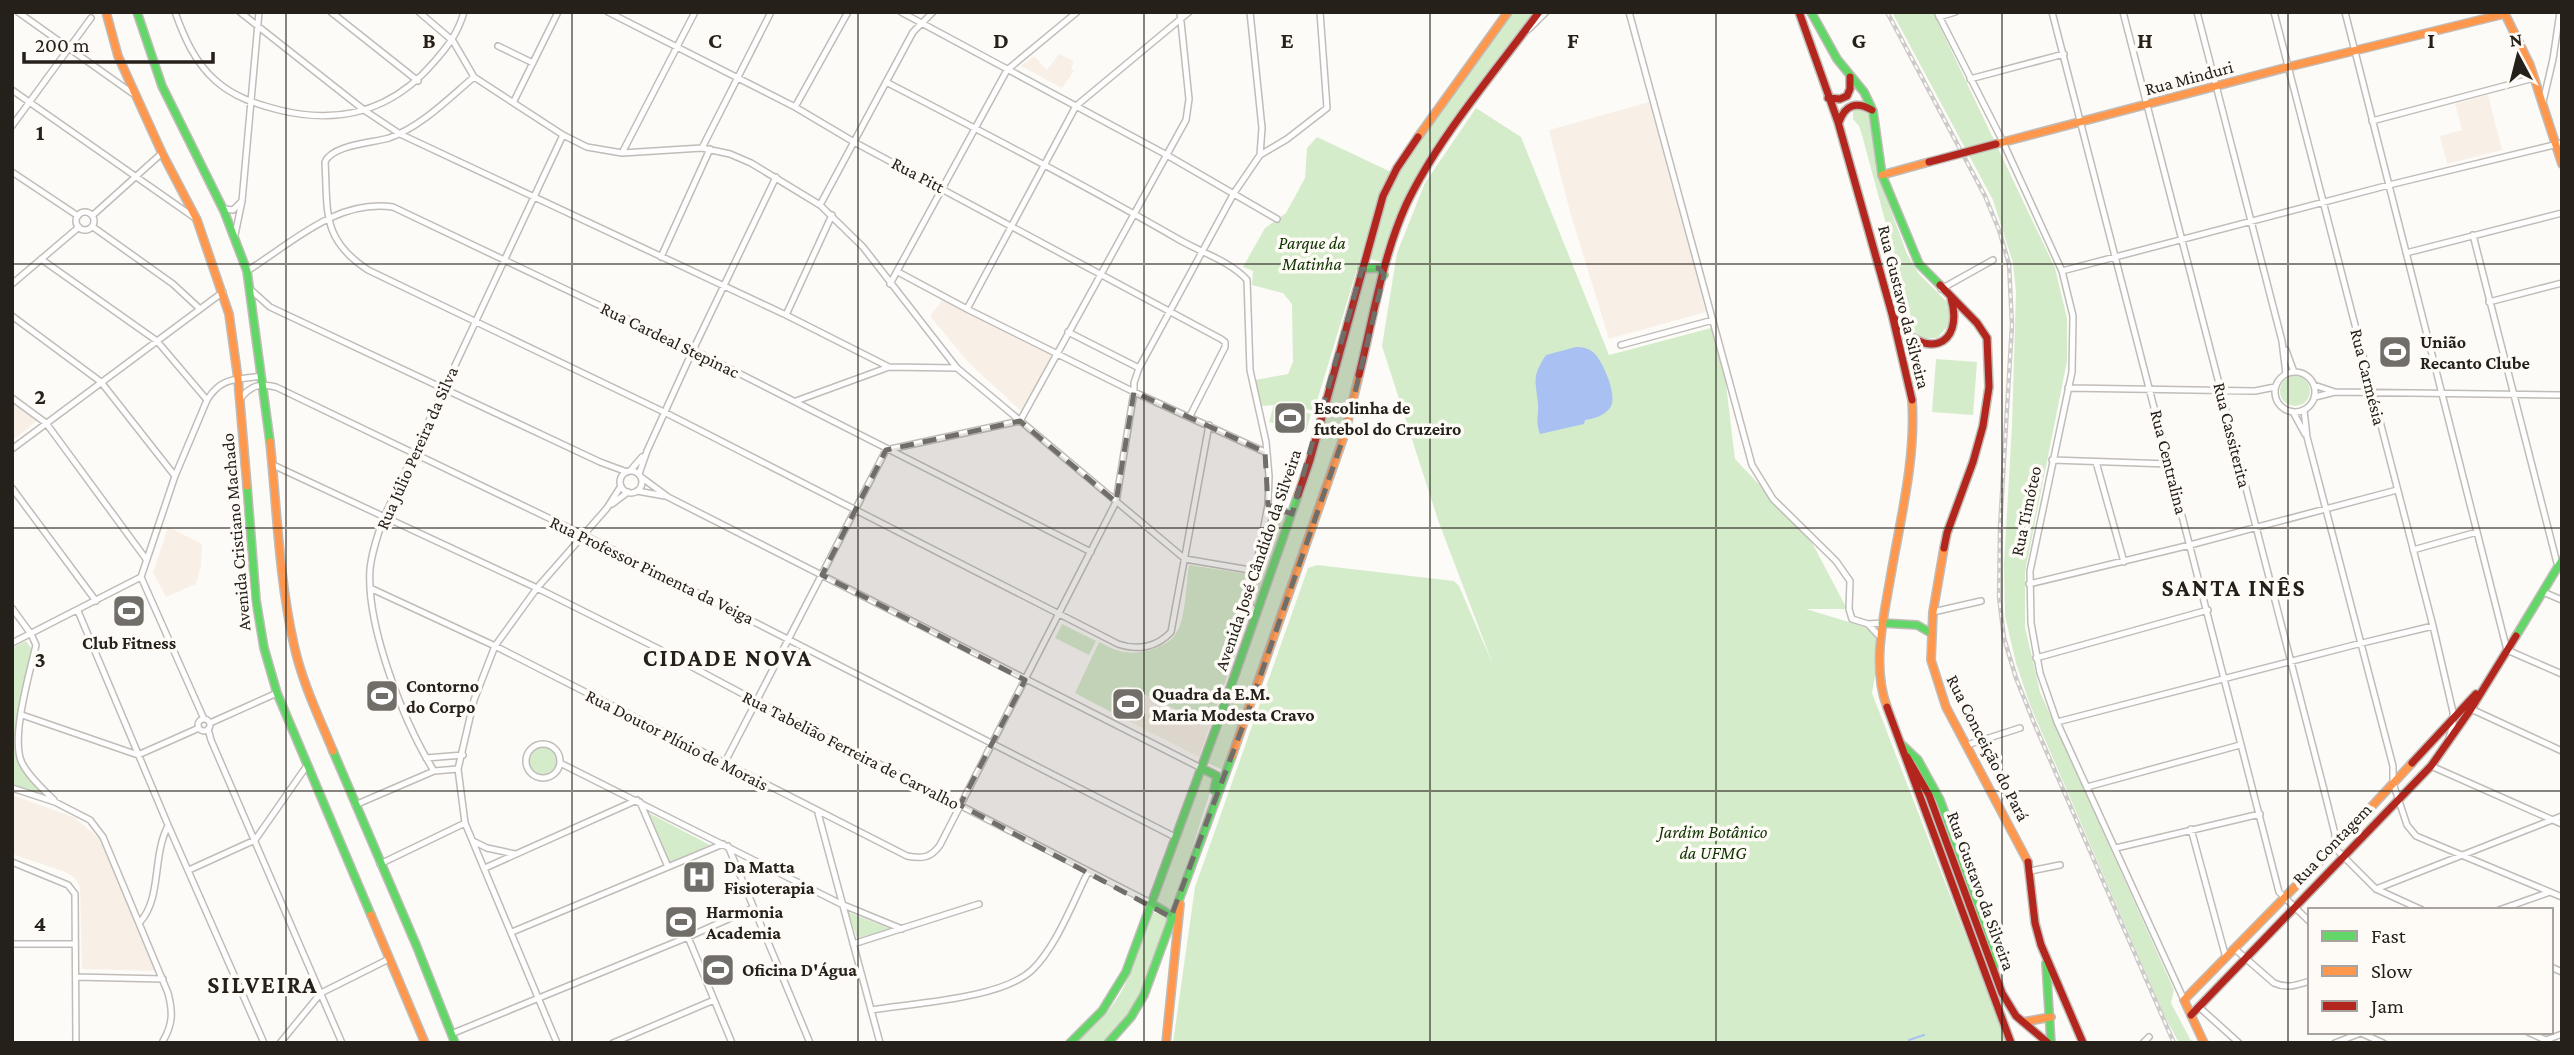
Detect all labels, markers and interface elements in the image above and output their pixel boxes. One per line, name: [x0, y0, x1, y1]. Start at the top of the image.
scale bar: [24, 21, 214, 65]
north arrow: [2483, 21, 2553, 91]
text: B: [422, 27, 436, 53]
text: C: [708, 27, 722, 53]
text: D: [993, 27, 1009, 53]
text: E: [1280, 27, 1294, 53]
text: F: [1567, 27, 1579, 53]
text: G: [1852, 27, 1867, 53]
text: H: [2137, 27, 2153, 53]
text: I: [2427, 27, 2435, 53]
text: N: [2508, 28, 2524, 51]
text: 200 m: [35, 33, 90, 57]
street label: Rua Minduri: [2143, 57, 2236, 99]
text: 1: [36, 119, 45, 145]
street label: Rua Pitt: [888, 153, 949, 198]
street label: Rua Gustavo da Silveira: [1874, 223, 1934, 391]
park label: Parque da Matinha: [1278, 233, 1346, 274]
street label: Rua Cardeal Stepinac: [598, 298, 743, 382]
street label: Rua Carmésia: [2346, 327, 2390, 427]
place label: União Recanto Clube: [2420, 332, 2530, 373]
sports icon: União Recanto Clube: [2376, 333, 2414, 371]
street label: Rua Júlio Pereira da Silva: [372, 363, 462, 533]
street label: Rua Cassiterita: [2209, 380, 2255, 490]
text: 2: [34, 383, 46, 409]
place label: Escolinha de futebol do Cruzeiro: [1314, 398, 1461, 439]
sports icon: Escolinha de futebol do Cruzeiro: [1271, 399, 1309, 437]
street label: Rua Centralina: [2146, 408, 2192, 516]
street label: Avenida Cristiano Machado: [217, 432, 255, 632]
street label: Avenida José Cândido da Silveira: [1211, 447, 1305, 673]
street label: Rua Timóteo: [2007, 464, 2045, 558]
street label: Rua Professor Pimenta da Veiga: [547, 512, 757, 628]
district label: SANTA INÊS: [2162, 574, 2306, 601]
sports icon: Club Fitness: [110, 592, 148, 630]
place label: Club Fitness: [82, 633, 176, 653]
district label: CIDADE NOVA: [643, 644, 813, 671]
text: 3: [34, 646, 46, 672]
street label: Rua Conceição do Pará: [1942, 672, 2034, 824]
place label: Contorno do Corpo: [406, 676, 479, 717]
sports icon: Contorno do Corpo: [363, 677, 401, 715]
place label: Quadra da E.M. Maria Modesta Cravo: [1152, 684, 1315, 725]
street label: Rua Doutor Plínio de Morais: [582, 685, 772, 795]
sports icon: Quadra da E.M. Maria Modesta Cravo: [1109, 685, 1147, 723]
street label: Rua Tabelião Ferreira de Carvalho: [739, 686, 963, 814]
street label: Rua Contagem: [2288, 799, 2376, 889]
street label: Rua Gustavo da Silveira: [1943, 809, 2019, 973]
park label: Jardim Botânico da UFMG: [1656, 822, 1768, 863]
place label: Da Matta Fisioterapia: [724, 857, 815, 898]
hospital icon: Da Matta Fisioterapia: [680, 858, 718, 896]
place label: Harmonia Academia: [705, 902, 783, 943]
sports icon: Harmonia Academia: [662, 903, 700, 941]
legend: [2308, 908, 2553, 1034]
text: 4: [34, 910, 46, 936]
text: Fast: [2371, 924, 2407, 948]
sports icon: Oficina D'Água: [699, 951, 737, 989]
text: Slow: [2371, 959, 2413, 983]
place label: Oficina D'Água: [742, 960, 857, 980]
district label: SILVEIRA: [207, 971, 319, 998]
text: Jam: [2369, 994, 2404, 1018]

